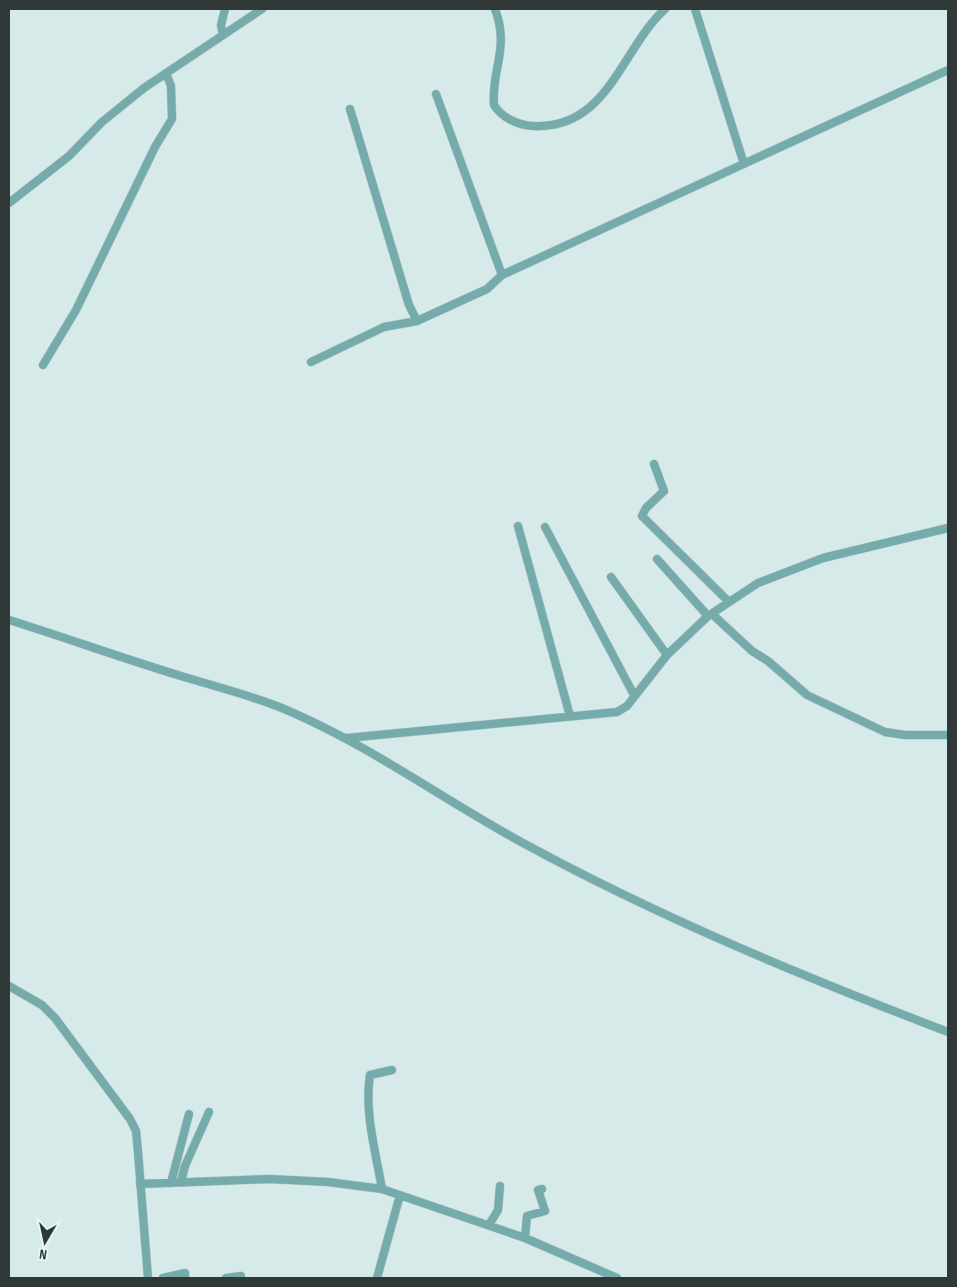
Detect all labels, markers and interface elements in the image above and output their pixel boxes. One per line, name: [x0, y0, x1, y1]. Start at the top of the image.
north arrow: [20, 1217, 70, 1267]
text: N: [38, 1245, 48, 1263]

